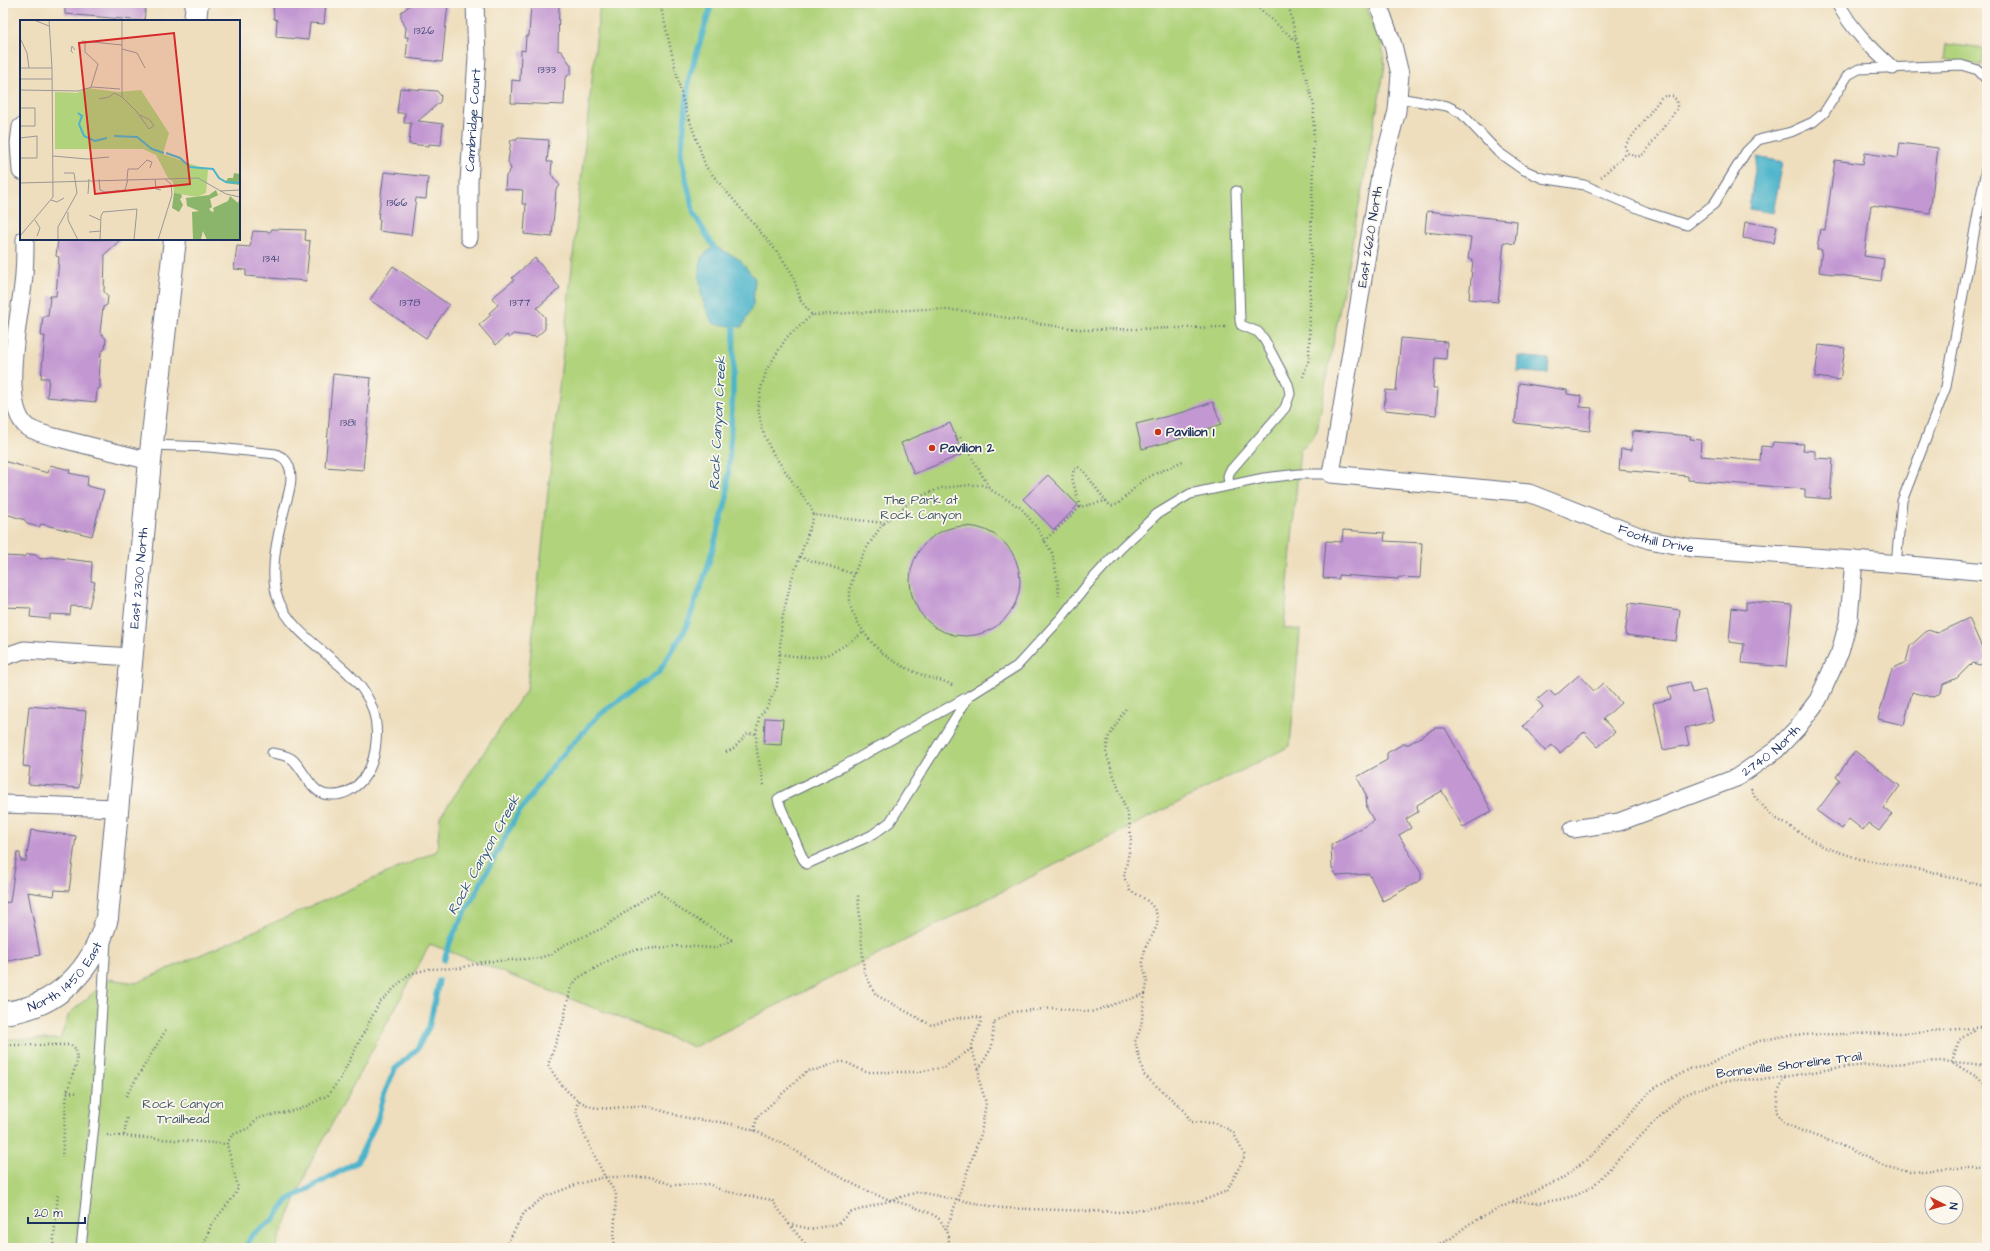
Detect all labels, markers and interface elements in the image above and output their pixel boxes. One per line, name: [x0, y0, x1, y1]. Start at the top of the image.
inset map: [20, 20, 240, 240]
house number: 1326: [414, 23, 434, 38]
house number: 1333: [538, 62, 556, 77]
street label: Cambridge Court: [461, 67, 485, 172]
street label: East 2620 North: [1353, 185, 1387, 289]
house number: 1366: [387, 195, 408, 210]
house number: 1341: [263, 251, 280, 266]
house number: 1378: [400, 295, 420, 310]
house number: 1377: [510, 295, 530, 310]
water label: Rock Canyon Creek: [704, 355, 732, 491]
house number: 1381: [340, 415, 356, 430]
place label: Pavilion 1: [1166, 423, 1215, 441]
marker: Pavilion 1: [1153, 427, 1163, 437]
place label: Pavilion 2: [940, 439, 995, 457]
marker: Pavilion 2: [927, 443, 937, 453]
park label: The Park at Rock Canyon: [880, 491, 962, 525]
street label: Foothill Drive: [1615, 520, 1695, 557]
street label: East 2300 North: [125, 526, 153, 629]
street label: 2740 North: [1738, 720, 1805, 781]
water label: Rock Canyon Creek: [443, 791, 526, 919]
street label: North 1450 East: [25, 938, 107, 1016]
street label: Bonneville Shoreline Trail: [1715, 1047, 1863, 1083]
park label: Rock Canyon Trailhead: [142, 1095, 224, 1128]
north arrow: [1924, 1185, 1964, 1225]
scale bar: [28, 1199, 85, 1225]
text: N: [1946, 1202, 1961, 1210]
text: 20 m: [34, 1205, 63, 1222]

